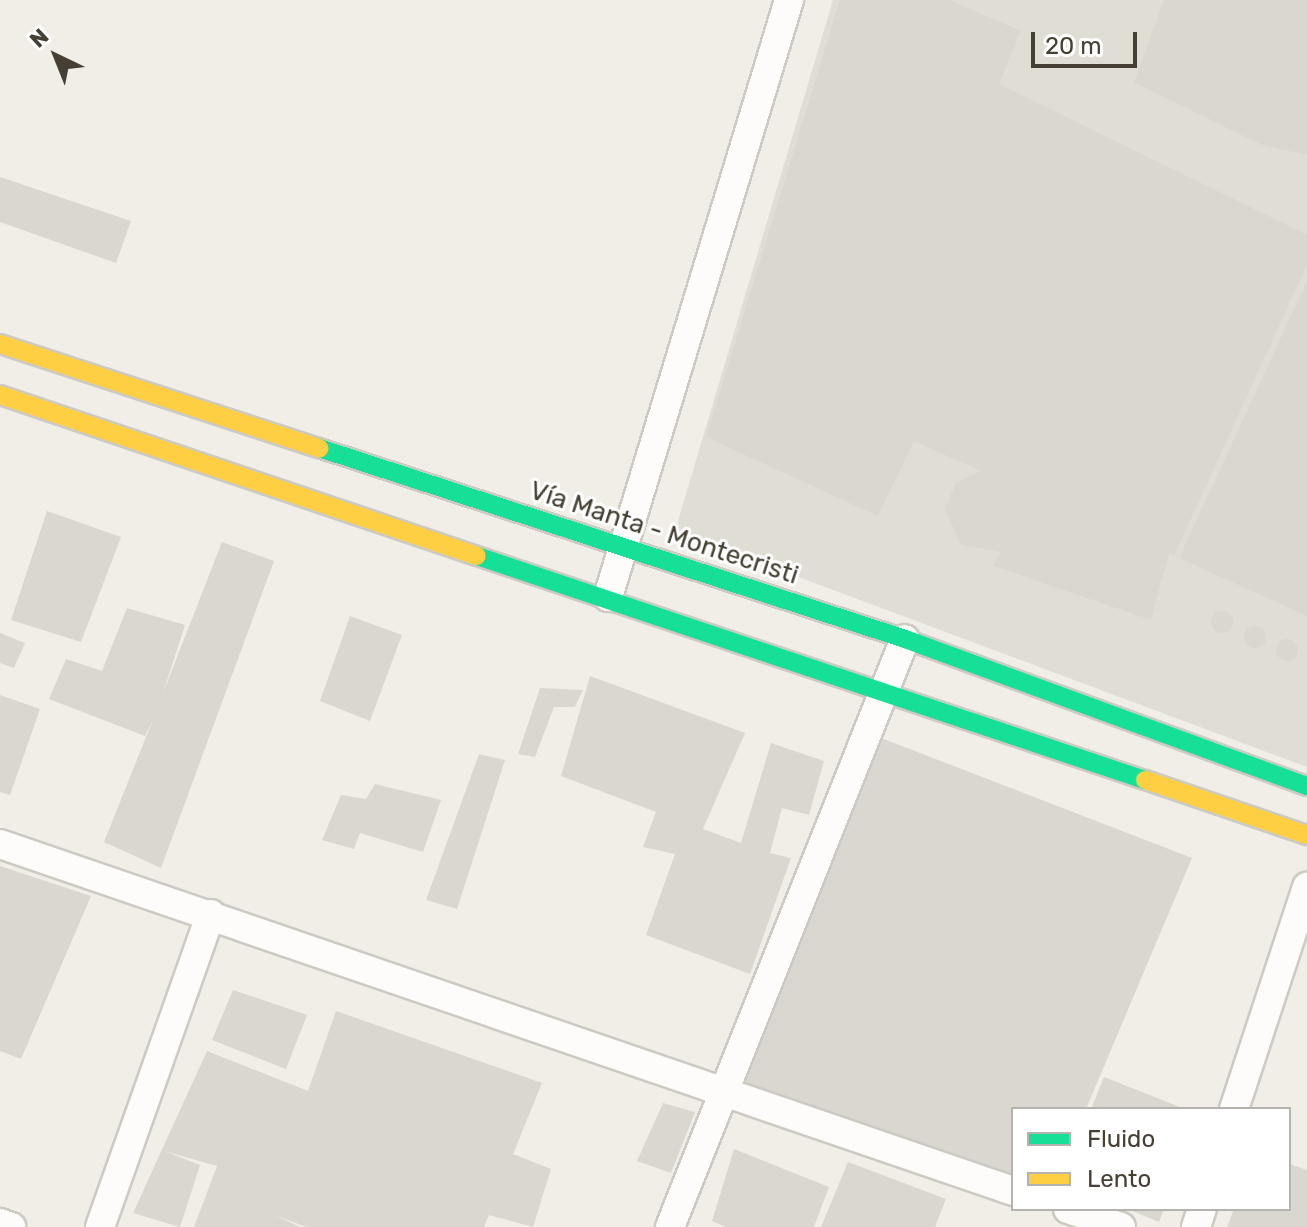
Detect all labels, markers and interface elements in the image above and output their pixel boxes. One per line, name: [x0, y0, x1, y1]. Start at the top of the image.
north arrow: [16, 16, 96, 96]
scale bar: [1035, 16, 1141, 66]
text: N: [24, 23, 54, 53]
text: 20 m: [1045, 32, 1102, 60]
street label: Vía Manta - Montecristi: [526, 475, 802, 591]
legend: [1011, 1107, 1291, 1211]
text: Fluido: [1087, 1125, 1155, 1153]
text: Lento: [1087, 1165, 1151, 1193]

